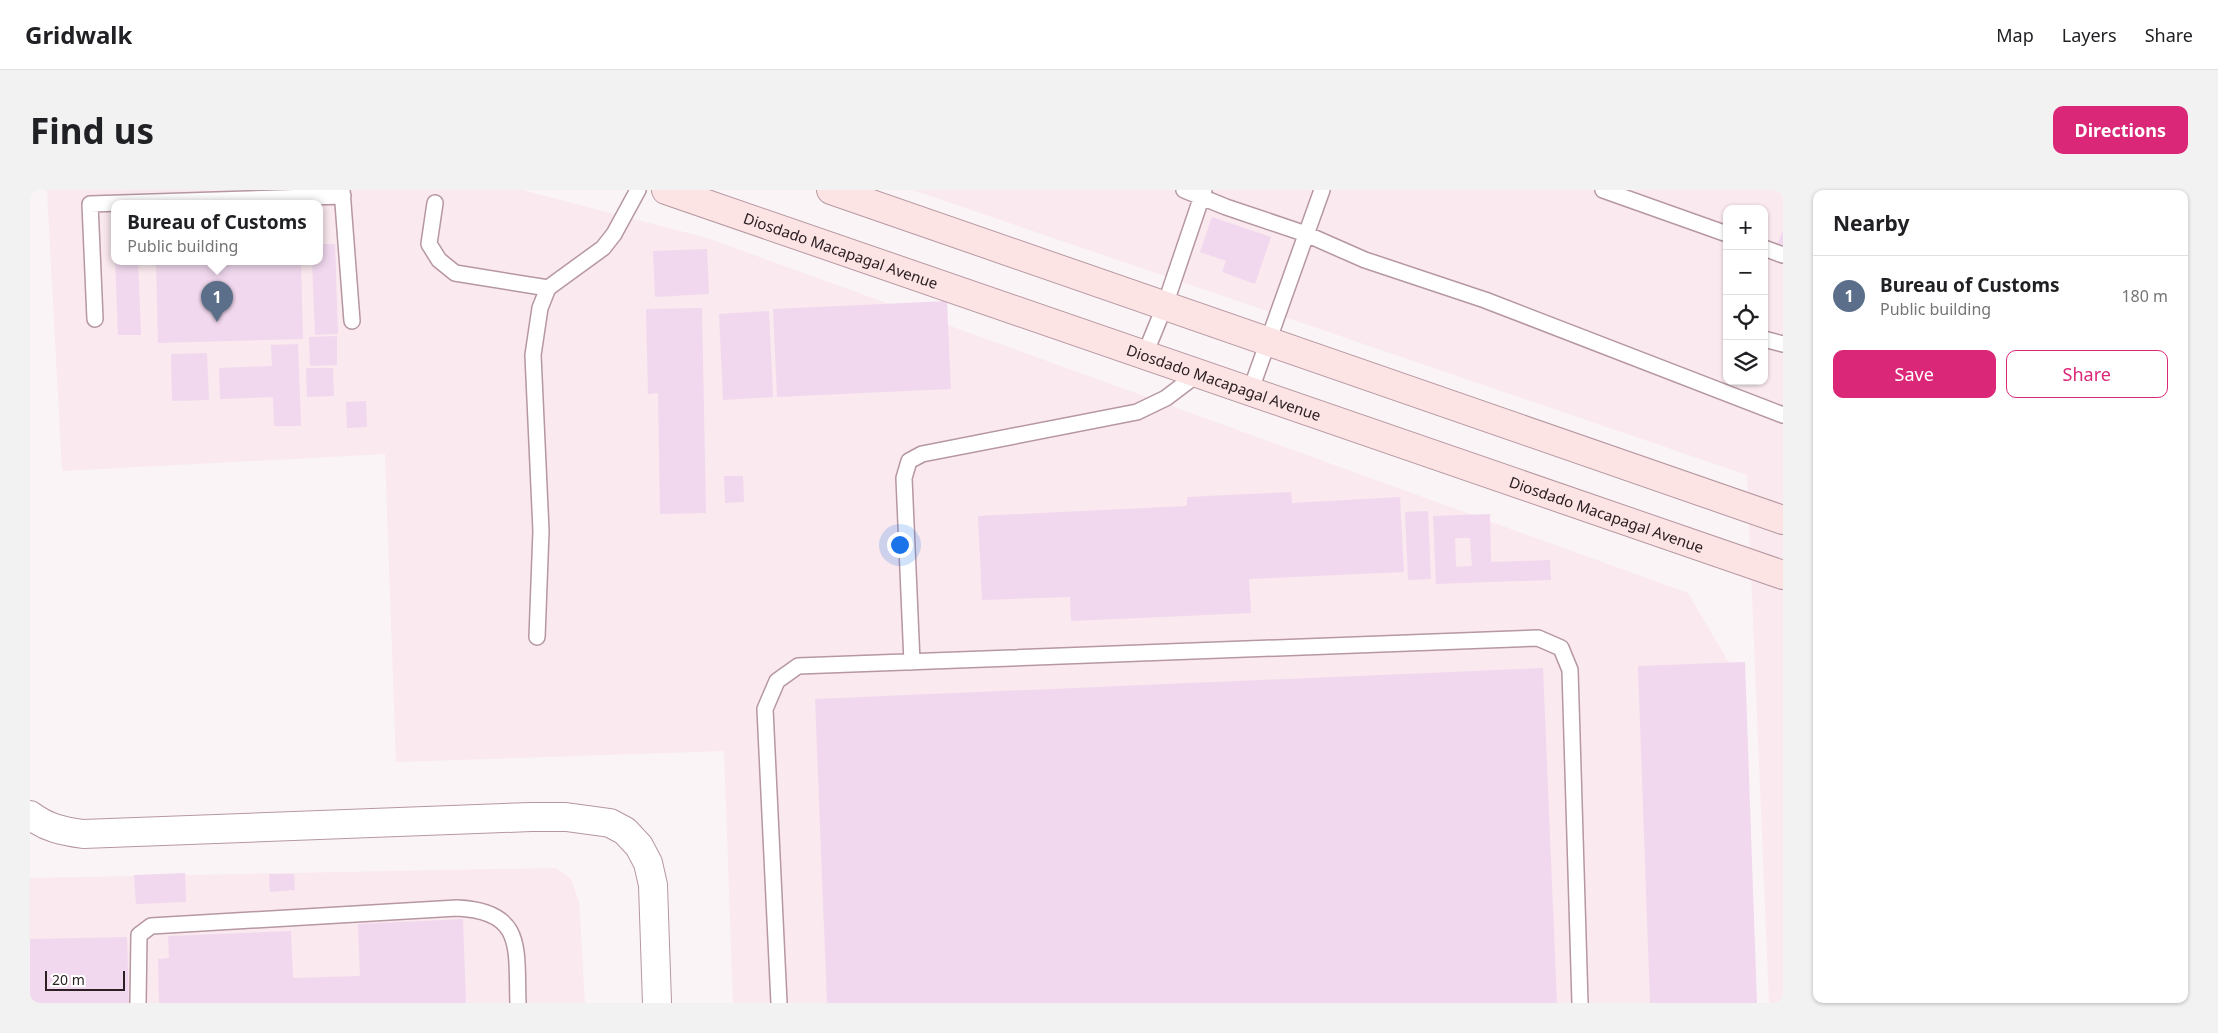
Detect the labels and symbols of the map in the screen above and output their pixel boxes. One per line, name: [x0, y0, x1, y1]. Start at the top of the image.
street label: Diosdado Macapagal Avenue: [741, 208, 941, 293]
pin: 1: [201, 281, 233, 322]
street label: Diosdado Macapagal Avenue: [1124, 339, 1324, 425]
street label: Diosdado Macapagal Avenue: [1507, 471, 1707, 557]
your location: [887, 532, 913, 558]
scale bar: [45, 968, 125, 991]

